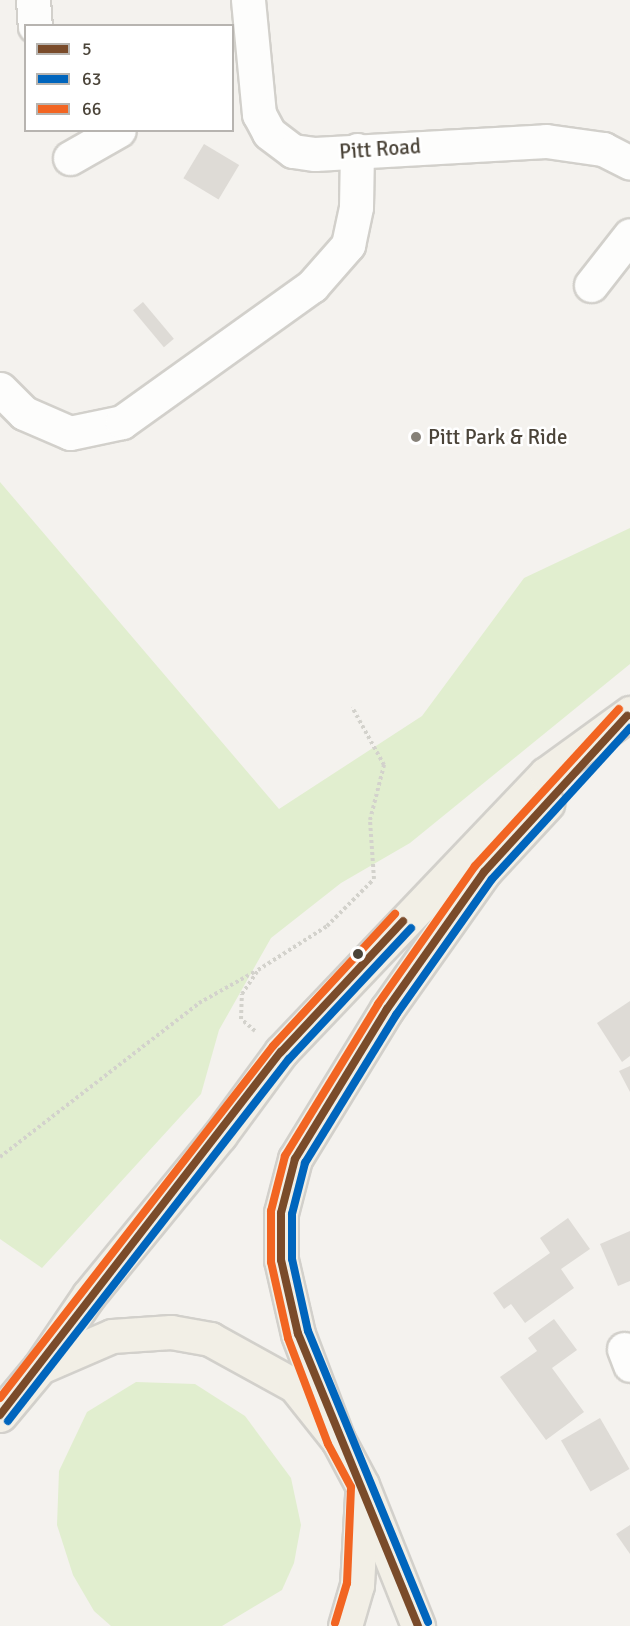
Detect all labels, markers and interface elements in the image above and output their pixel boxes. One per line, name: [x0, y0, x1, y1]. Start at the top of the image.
legend: [24, 24, 234, 132]
text: 5: [82, 38, 92, 60]
text: 63: [82, 68, 101, 90]
text: 66: [82, 98, 101, 120]
street label: Pitt Road: [338, 134, 422, 164]
place label: Pitt Park & Ride: [428, 424, 567, 450]
marker: Pitt Park & Ride: [409, 430, 423, 444]
unlabelled marker: [352, 948, 364, 960]

